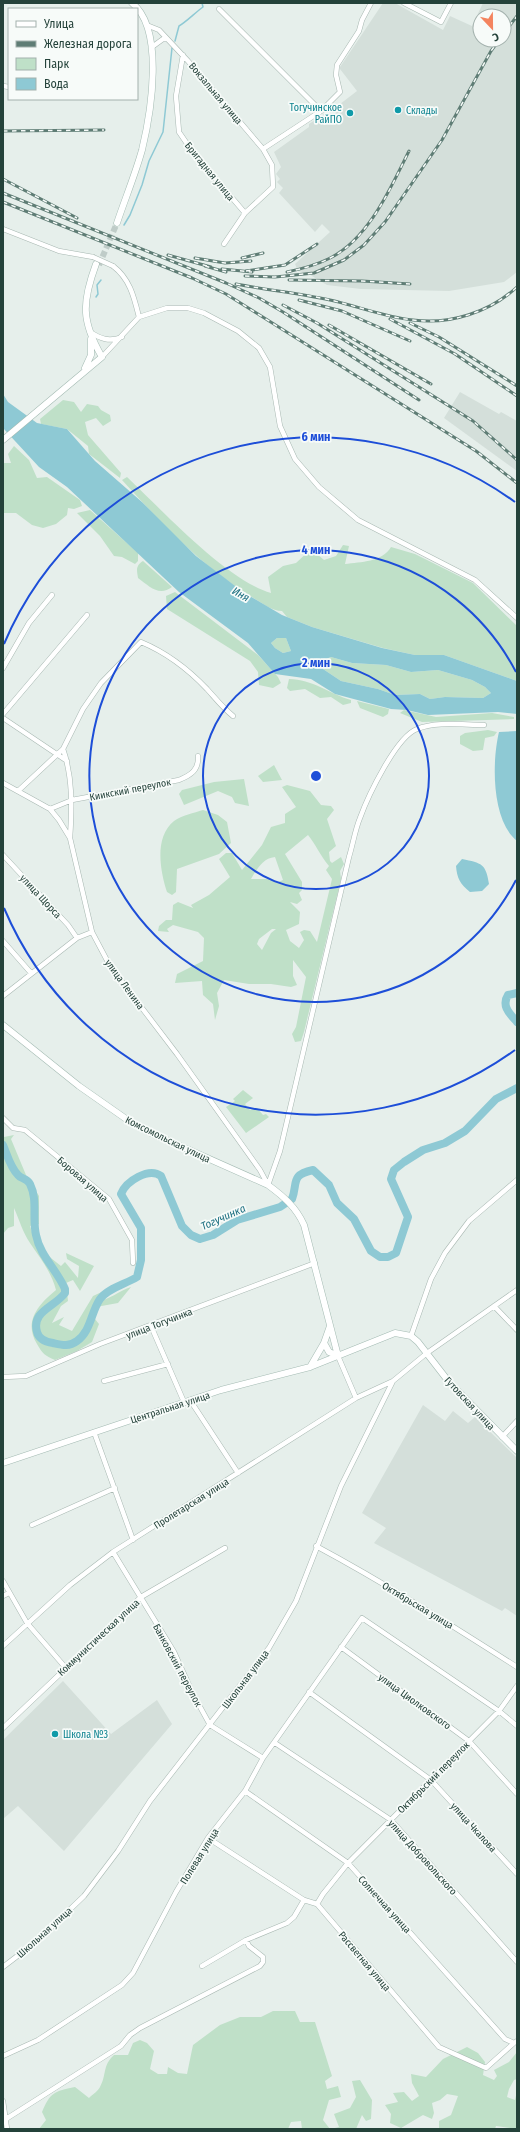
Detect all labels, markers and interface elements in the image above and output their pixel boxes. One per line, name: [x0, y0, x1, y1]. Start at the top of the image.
legend: [8, 8, 138, 100]
north arrow: [472, 8, 512, 48]
text: Улица: [43, 17, 74, 31]
text: С: [490, 30, 501, 44]
text: Железная дорога: [44, 37, 132, 51]
text: Парк: [44, 57, 70, 71]
street label: Вокзальная улица: [186, 60, 245, 127]
text: Вода: [44, 77, 69, 91]
place label: Тогучинское РайПО: [290, 102, 342, 126]
marker: Склады: [393, 105, 403, 115]
place label: Склады: [406, 105, 437, 117]
marker: Тогучинское РайПО: [345, 108, 355, 118]
street label: Бригадная улица: [182, 140, 237, 203]
text: 6 мин: [302, 430, 330, 444]
text: 4 мин: [302, 543, 330, 557]
water label: Иня: [230, 584, 252, 605]
text: 2 мин: [301, 656, 330, 670]
centre of rings: [309, 769, 323, 783]
street label: Киикский переулок: [88, 776, 172, 804]
street label: улица Щорса: [17, 872, 64, 921]
street label: улица Ленина: [102, 957, 146, 1012]
street label: Комсомольская улица: [123, 1114, 212, 1166]
street label: Боровая улица: [55, 1154, 110, 1205]
water label: Тогучинка: [199, 1202, 248, 1233]
street label: улица Тогучинка: [124, 1306, 194, 1342]
street label: Гутовская улица: [442, 1375, 497, 1433]
street label: Центральная улица: [129, 1389, 212, 1426]
street label: Пролетарская улица: [152, 1476, 231, 1532]
street label: Октябрьская улица: [380, 1580, 455, 1632]
street label: Коммунистическая улица: [55, 1597, 142, 1679]
street label: Банковский переулок: [150, 1622, 204, 1709]
street label: Школьная улица: [220, 1648, 272, 1711]
street label: улица Циолковского: [376, 1671, 453, 1732]
marker: Школа №3: [50, 1729, 60, 1739]
place label: Школа №3: [63, 1729, 108, 1741]
street label: Октябрьский переулок: [395, 1739, 472, 1816]
street label: улица Чкалова: [448, 1800, 499, 1855]
street label: улица Добровольского: [385, 1818, 459, 1898]
street label: Полевая улица: [178, 1826, 222, 1887]
street label: Солнечная улица: [355, 1874, 413, 1936]
street label: Школьная улица: [15, 1905, 75, 1961]
street label: Рассветная улица: [336, 1929, 393, 1994]

